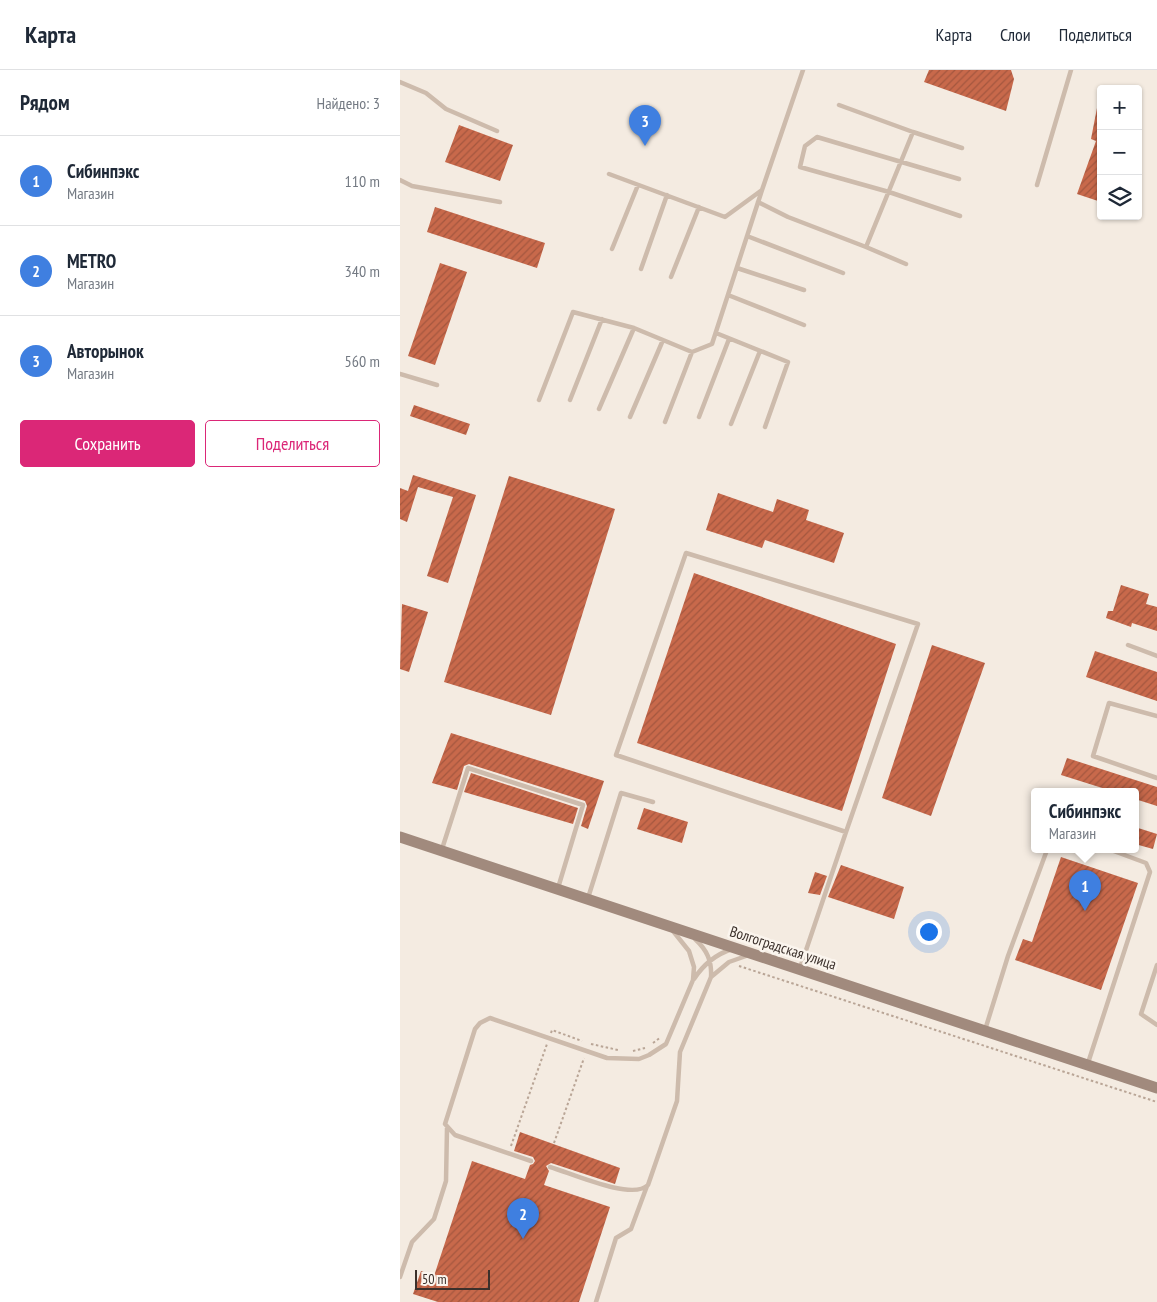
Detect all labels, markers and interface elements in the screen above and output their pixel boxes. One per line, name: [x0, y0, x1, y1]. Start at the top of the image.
text: Карта: [25, 19, 76, 50]
text: Карта: [935, 23, 972, 46]
text: Слои: [1000, 23, 1031, 46]
text: Поделиться: [1059, 23, 1132, 46]
map controls: [1097, 85, 1142, 220]
button: +: [1097, 85, 1142, 130]
text: Рядом: [20, 89, 70, 116]
text: Найдено: 3: [317, 93, 380, 113]
pin: 3: [629, 105, 661, 146]
button: −: [1097, 130, 1142, 175]
text: Сибинпэкс: [67, 159, 139, 183]
text: 1: [32, 171, 40, 191]
text: 110 m: [345, 171, 380, 191]
button: layers: [1097, 175, 1142, 220]
text: Магазин: [67, 183, 114, 203]
text: METRO: [67, 249, 116, 273]
text: 2: [32, 261, 40, 281]
text: 340 m: [345, 261, 380, 281]
text: Магазин: [67, 273, 114, 293]
text: Авторынок: [67, 339, 144, 363]
text: 3: [32, 351, 40, 371]
text: 560 m: [345, 351, 380, 371]
text: Магазин: [67, 363, 114, 383]
button: Сохранить: [20, 420, 195, 467]
button: Поделиться: [205, 420, 380, 467]
popup: [1031, 788, 1139, 853]
text: Сибинпэкс: [1049, 799, 1121, 823]
text: Магазин: [1049, 823, 1096, 843]
pin: 1: [1069, 870, 1101, 911]
your location: [916, 919, 942, 945]
street label: Волгоградская улица: [728, 921, 839, 974]
pin: 2: [507, 1198, 539, 1239]
scale bar: [415, 1267, 490, 1290]
text: 50 m: [422, 1270, 447, 1288]

